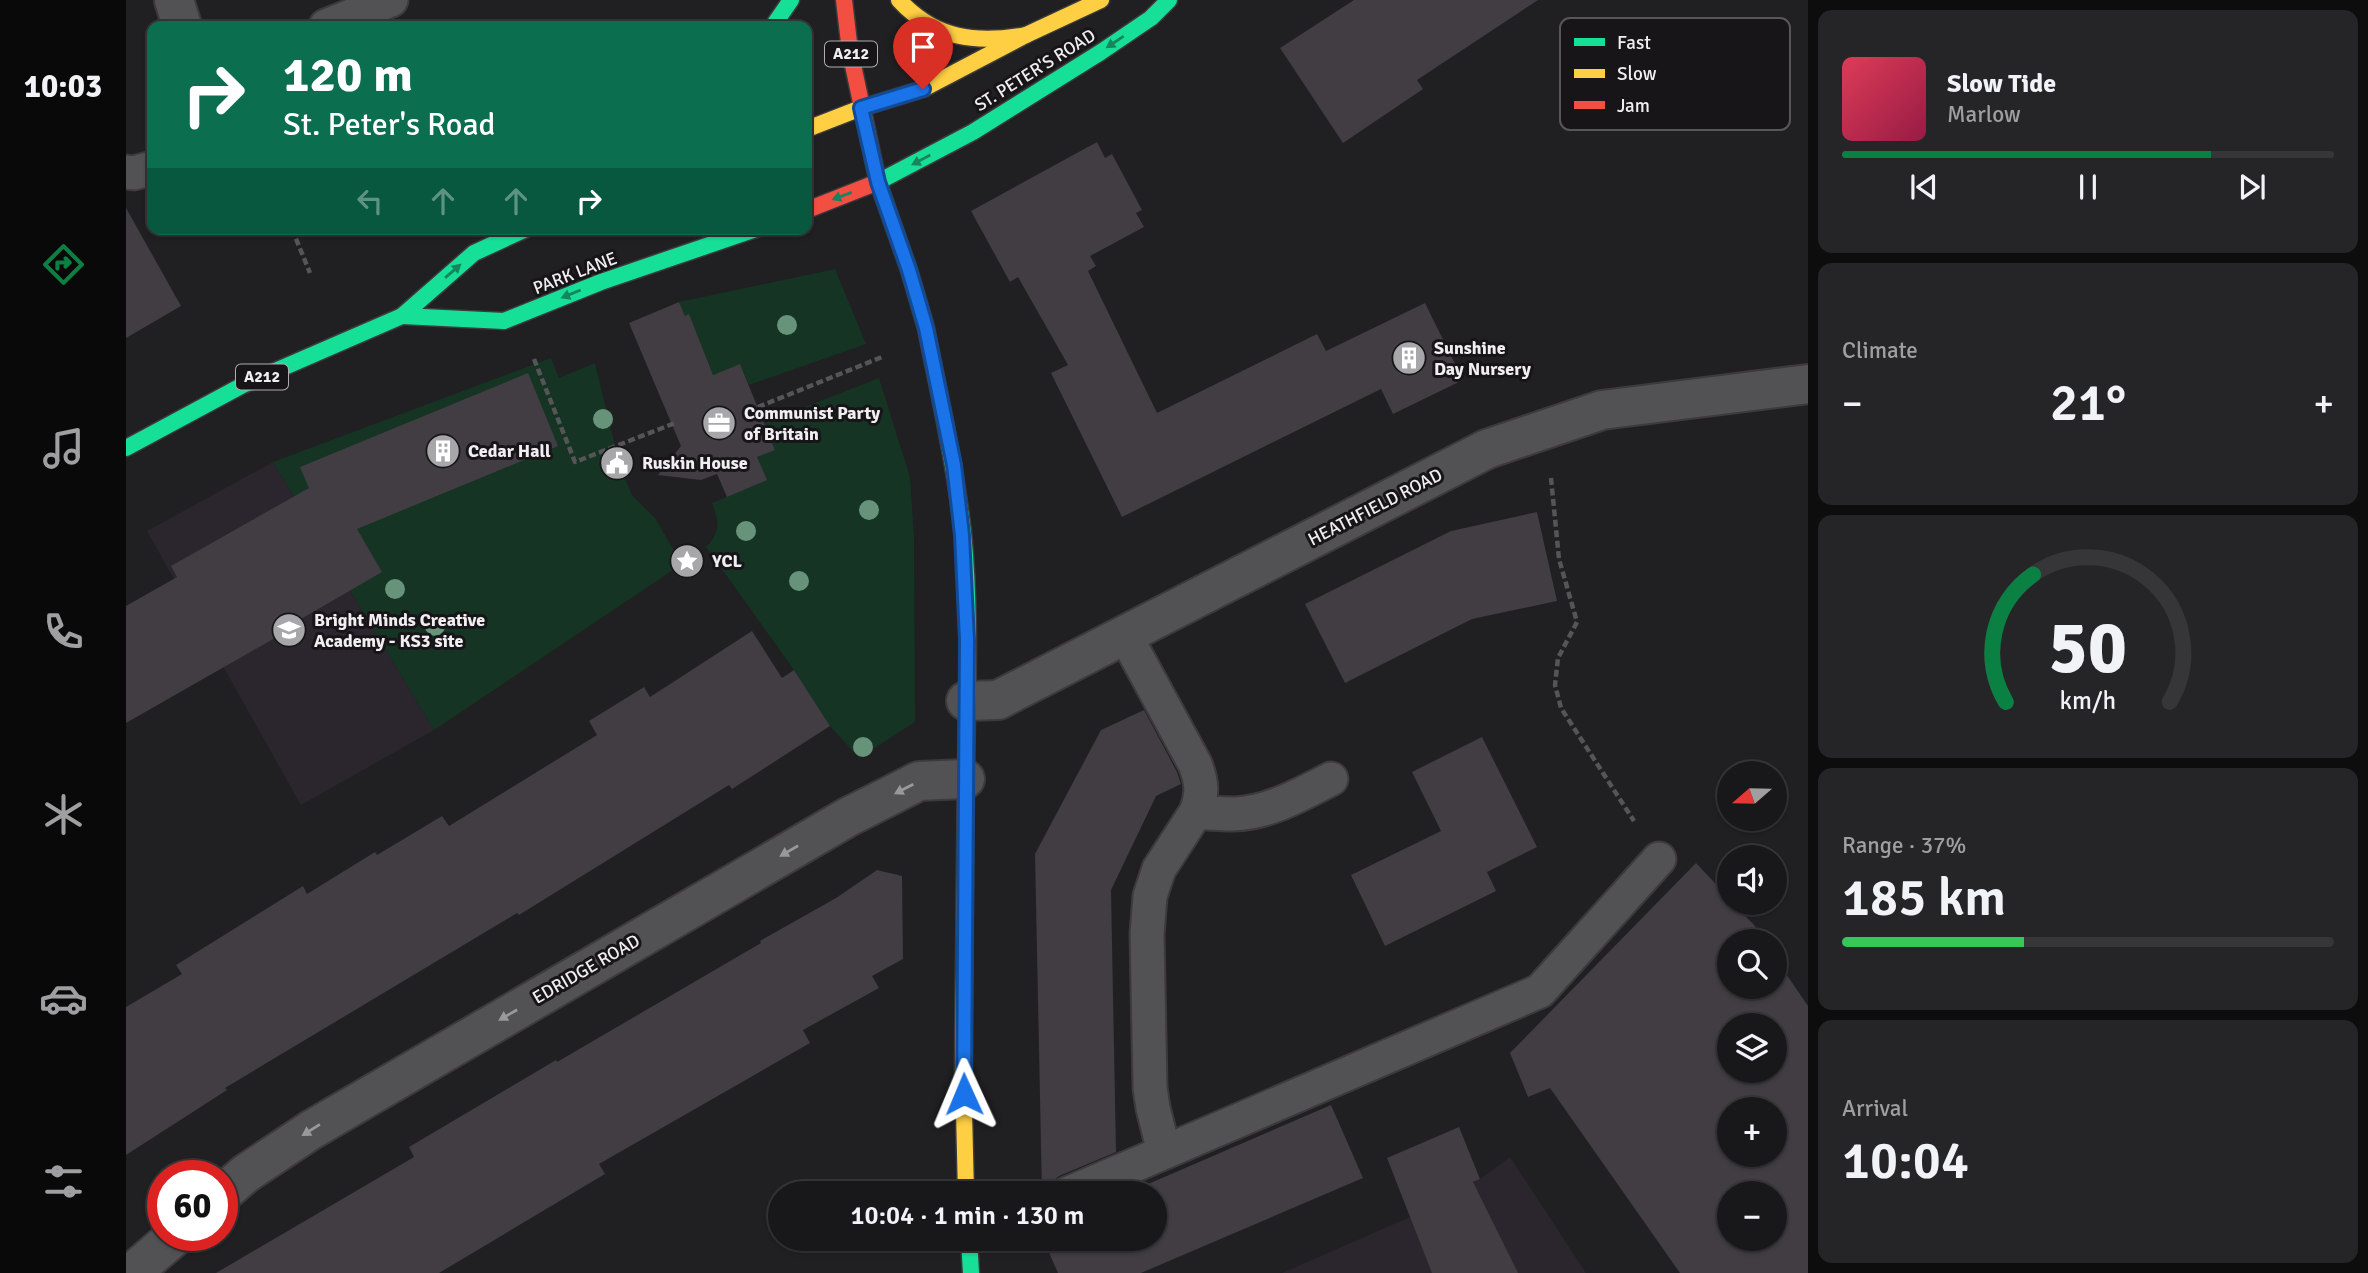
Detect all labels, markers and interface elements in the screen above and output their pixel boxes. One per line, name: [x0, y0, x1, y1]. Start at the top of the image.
pin: [893, 17, 953, 89]
legend: [1560, 18, 1790, 130]
street label: ST. PETER'S ROAD: [971, 24, 1099, 116]
icon: arrive: [904, 28, 942, 66]
text: Fast: [1617, 31, 1651, 55]
one-way arrow: [1106, 35, 1124, 49]
road number: A212: [825, 42, 877, 66]
text: 120 m: [283, 45, 413, 105]
icon: right: [168, 49, 259, 140]
text: Slow: [1617, 62, 1657, 86]
text: 10:03: [24, 67, 102, 106]
text: Slow Tide: [1947, 68, 2056, 100]
text: Jam: [1617, 94, 1650, 118]
text: Marlow: [1947, 100, 2021, 129]
text: St. Peter's Road: [283, 105, 496, 144]
one-way arrow: [911, 154, 931, 165]
icon: previous: [1905, 168, 1943, 206]
icon: pause: [2069, 168, 2107, 206]
icon: next: [2233, 168, 2271, 206]
icon: left: [351, 182, 389, 220]
icon: ahead: [424, 182, 462, 220]
icon: ahead: [497, 182, 535, 220]
icon: right: [570, 182, 608, 220]
one-way arrow: [832, 190, 853, 201]
icon: directions: [39, 240, 88, 289]
street label: PARK LANE: [530, 247, 620, 299]
one-way arrow: [444, 263, 462, 279]
one-way arrow: [561, 289, 582, 300]
text: Climate: [1842, 336, 1918, 365]
place label: Sunshine Day Nursery: [1434, 337, 1531, 380]
building icon: Sunshine Day Nursery: [1390, 339, 1428, 377]
road number: A212: [236, 364, 288, 390]
text: 21°: [2050, 371, 2126, 435]
text: −: [1842, 380, 1863, 427]
text: +: [2313, 380, 2334, 427]
place label: Communist Party of Britain: [744, 402, 880, 445]
office icon: Communist Party of Britain: [700, 404, 738, 442]
icon: music: [39, 424, 88, 473]
building icon: Cedar Hall: [424, 432, 462, 470]
place label: Cedar Hall: [468, 440, 551, 462]
public building icon: Ruskin House: [598, 444, 636, 482]
place label: Ruskin House: [642, 452, 748, 474]
street label: HEATHFIELD ROAD: [1304, 464, 1446, 550]
place icon: YCL: [668, 542, 706, 580]
place label: YCL: [711, 550, 742, 572]
text: 50: [2049, 605, 2127, 694]
icon: phone: [39, 607, 88, 656]
place label: Bright Minds Creative Academy - KS3 site: [314, 609, 485, 652]
school or university icon: Bright Minds Creative Academy - KS3 site: [270, 611, 308, 649]
text: km/h: [2060, 685, 2116, 716]
north arrow: [1717, 761, 1787, 831]
map controls: [1717, 761, 1787, 1251]
one-way arrow: [894, 783, 914, 794]
icon: climate: [39, 790, 88, 839]
text: Range · 37%: [1842, 831, 1966, 860]
one-way arrow: [779, 845, 798, 857]
button: sound: [1717, 845, 1787, 915]
text: 185 km: [1842, 866, 2006, 930]
street label: EDRIDGE ROAD: [528, 929, 644, 1009]
button: search: [1717, 929, 1787, 999]
icon: car: [39, 974, 88, 1023]
one-way arrow: [498, 1009, 517, 1021]
button: layers: [1717, 1013, 1787, 1083]
position arrow: [927, 1057, 1001, 1131]
text: Arrival: [1842, 1094, 1908, 1123]
button: +: [1717, 1097, 1787, 1167]
one-way arrow: [302, 1124, 321, 1137]
text: 10:04: [1842, 1129, 1969, 1193]
icon: filters: [39, 1157, 88, 1206]
speed limit sign: 60: [147, 1160, 238, 1251]
button: −: [1717, 1181, 1787, 1251]
text: 10:04 · 1 min · 130 m: [851, 1200, 1084, 1232]

